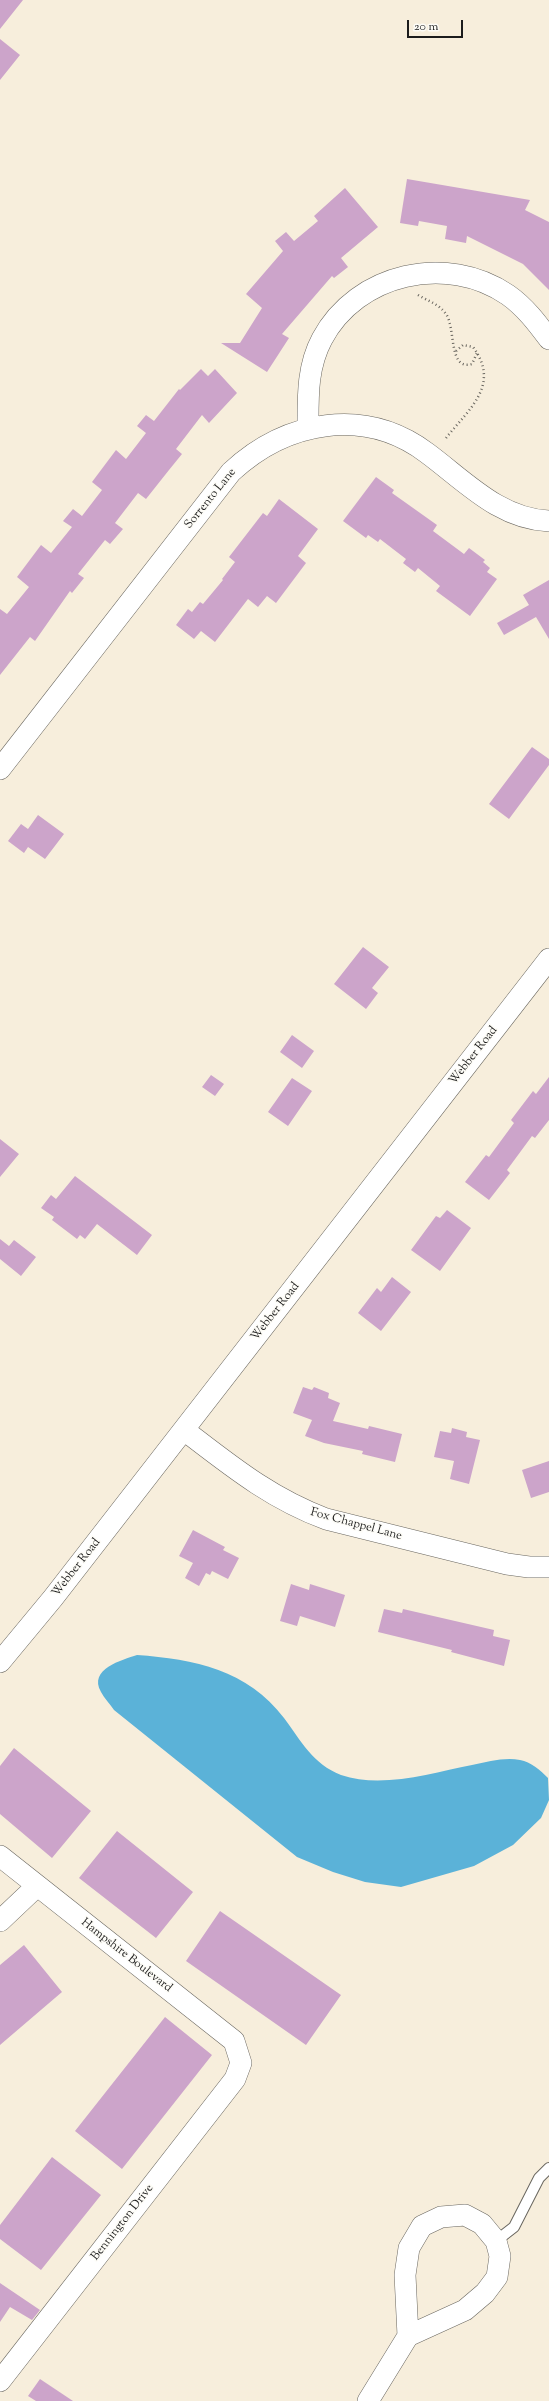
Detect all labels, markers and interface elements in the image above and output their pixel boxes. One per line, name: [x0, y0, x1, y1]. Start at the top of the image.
scale bar: [409, 12, 465, 38]
text: 20 m: [414, 18, 438, 36]
street label: Sorrento Lane: [182, 466, 240, 532]
street label: Webber Road: [447, 1024, 501, 1088]
street label: Webber Road: [249, 1280, 303, 1344]
street label: Fox Chappel Lane: [309, 1506, 403, 1544]
street label: Webber Road: [50, 1536, 104, 1600]
street label: Hampshire Boulevard: [78, 1916, 174, 1996]
street label: Bennington Drive: [89, 2182, 157, 2264]

